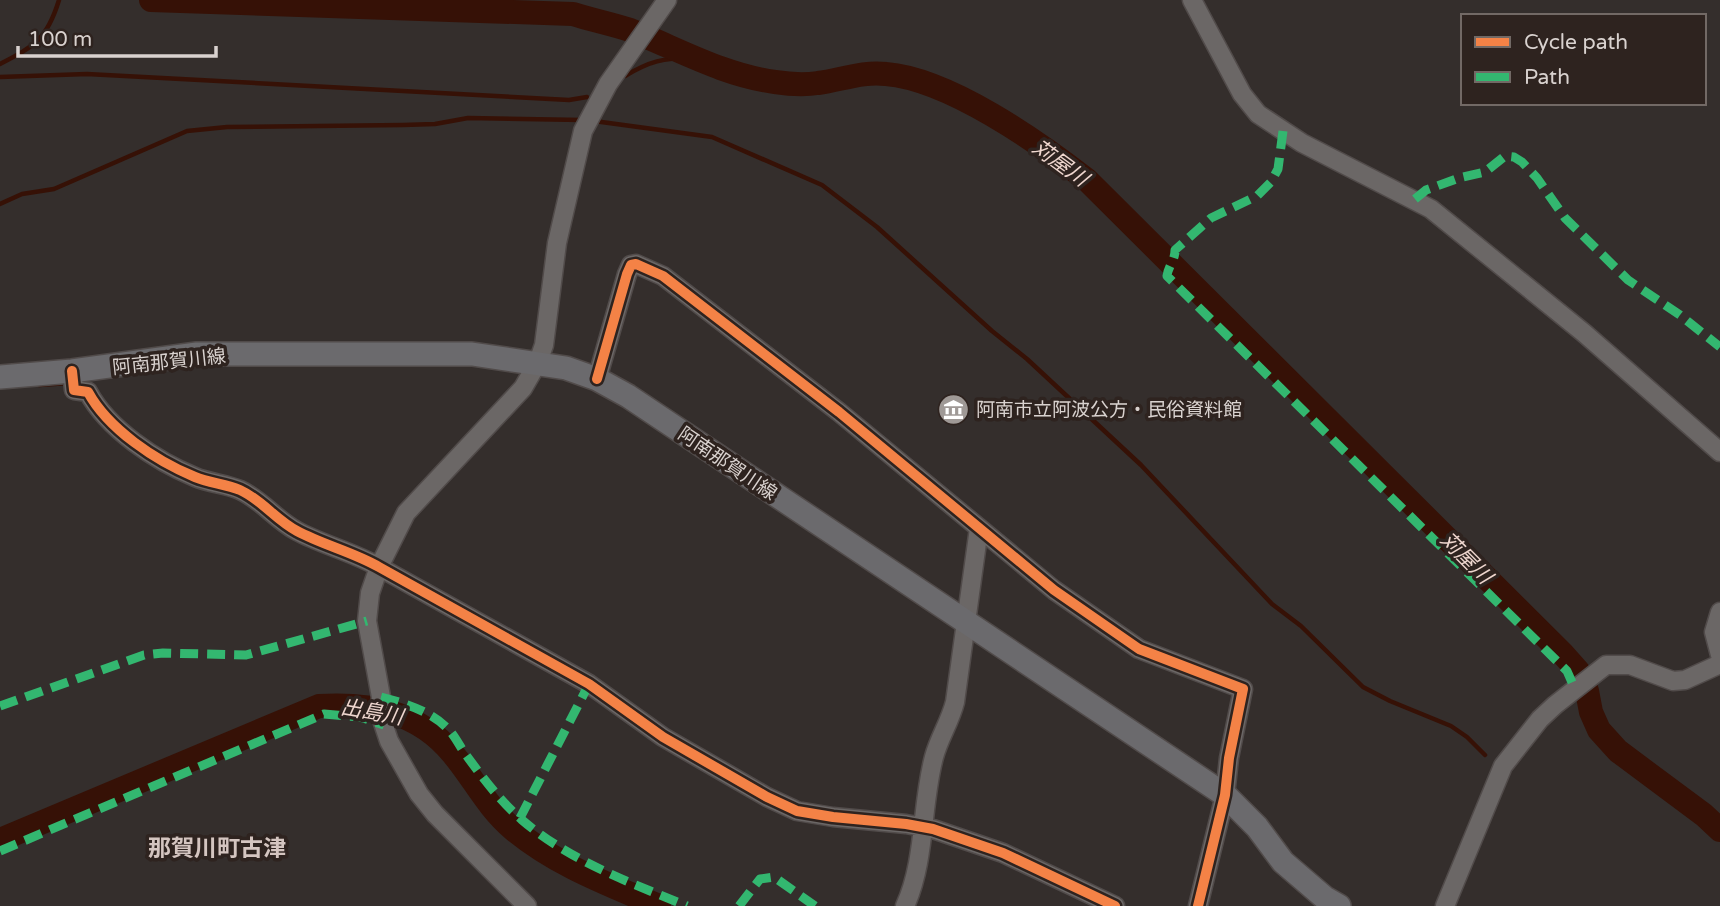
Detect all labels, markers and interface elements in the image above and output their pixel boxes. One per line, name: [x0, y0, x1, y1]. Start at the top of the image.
scale bar: [18, 14, 215, 58]
legend: [1461, 14, 1706, 105]
text: 100 m: [28, 27, 92, 52]
text: Cycle path: [1524, 30, 1628, 55]
text: Path: [1524, 65, 1570, 90]
water label: 苅屋川: [1027, 135, 1094, 193]
street label: 阿南那賀川線: [111, 345, 227, 379]
museum icon: 阿南市立阿波公方・民俗資料館: [936, 392, 970, 426]
place label: 阿南市立阿波公方・民俗資料館: [976, 399, 1242, 421]
street label: 阿南那賀川線: [674, 423, 781, 505]
water label: 苅屋川: [1435, 527, 1498, 591]
water label: 出島川: [339, 695, 407, 731]
district label: 那賀川町古津: [148, 835, 286, 863]

